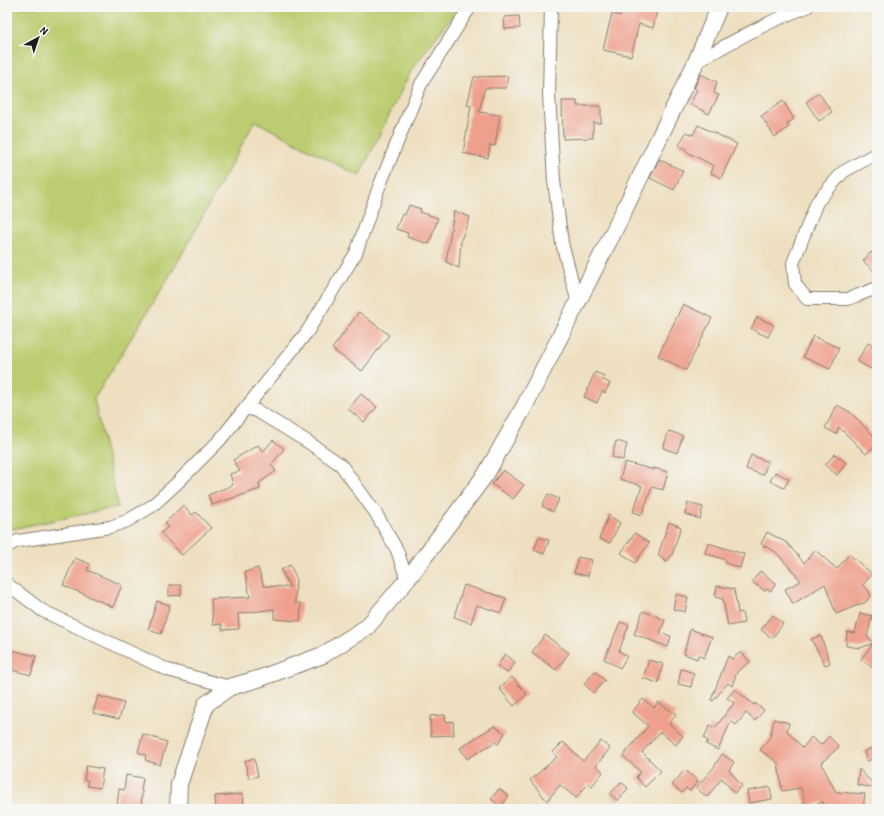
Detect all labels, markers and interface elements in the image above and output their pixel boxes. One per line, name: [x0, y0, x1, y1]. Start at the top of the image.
north arrow: [18, 18, 58, 58]
text: N: [38, 23, 51, 38]

